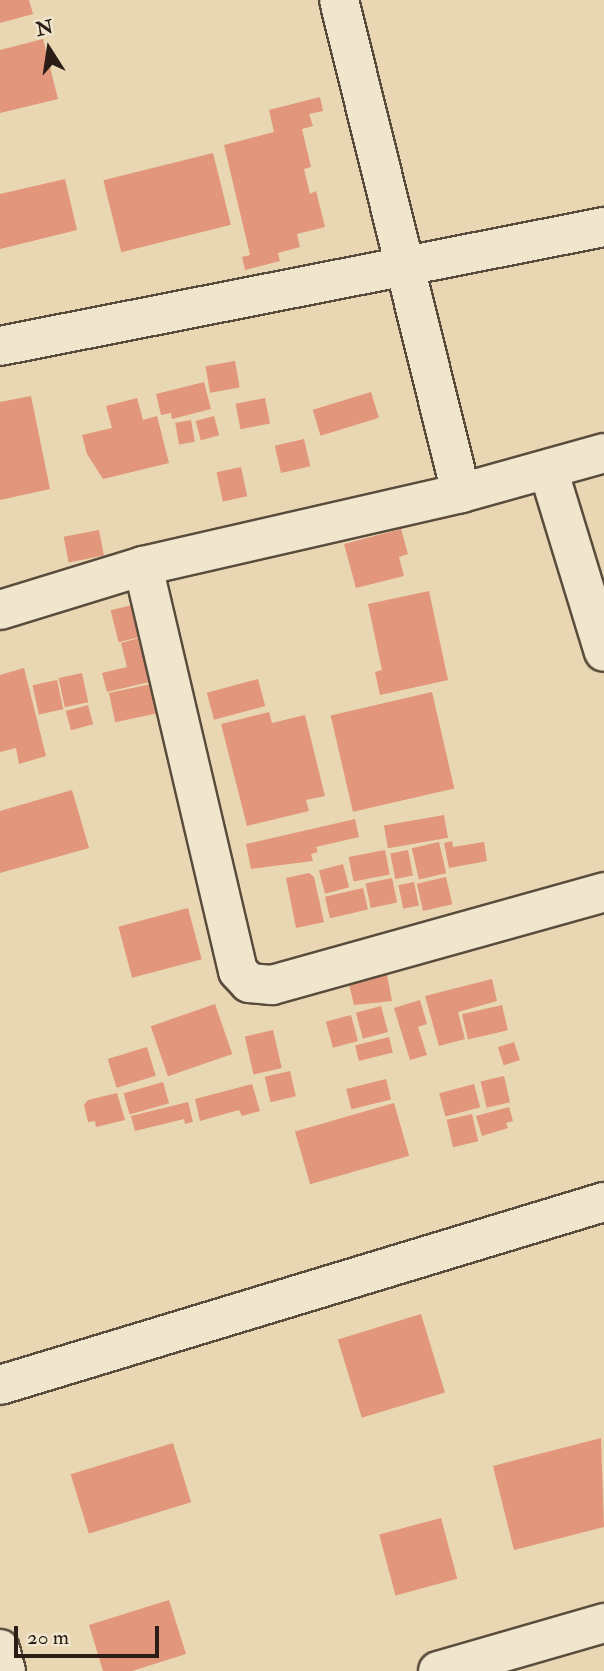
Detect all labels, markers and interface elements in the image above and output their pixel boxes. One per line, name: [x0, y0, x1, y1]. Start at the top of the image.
north arrow: [14, 14, 84, 84]
text: N: [34, 15, 55, 42]
scale bar: [18, 1612, 163, 1656]
text: 20 m: [27, 1624, 69, 1651]

